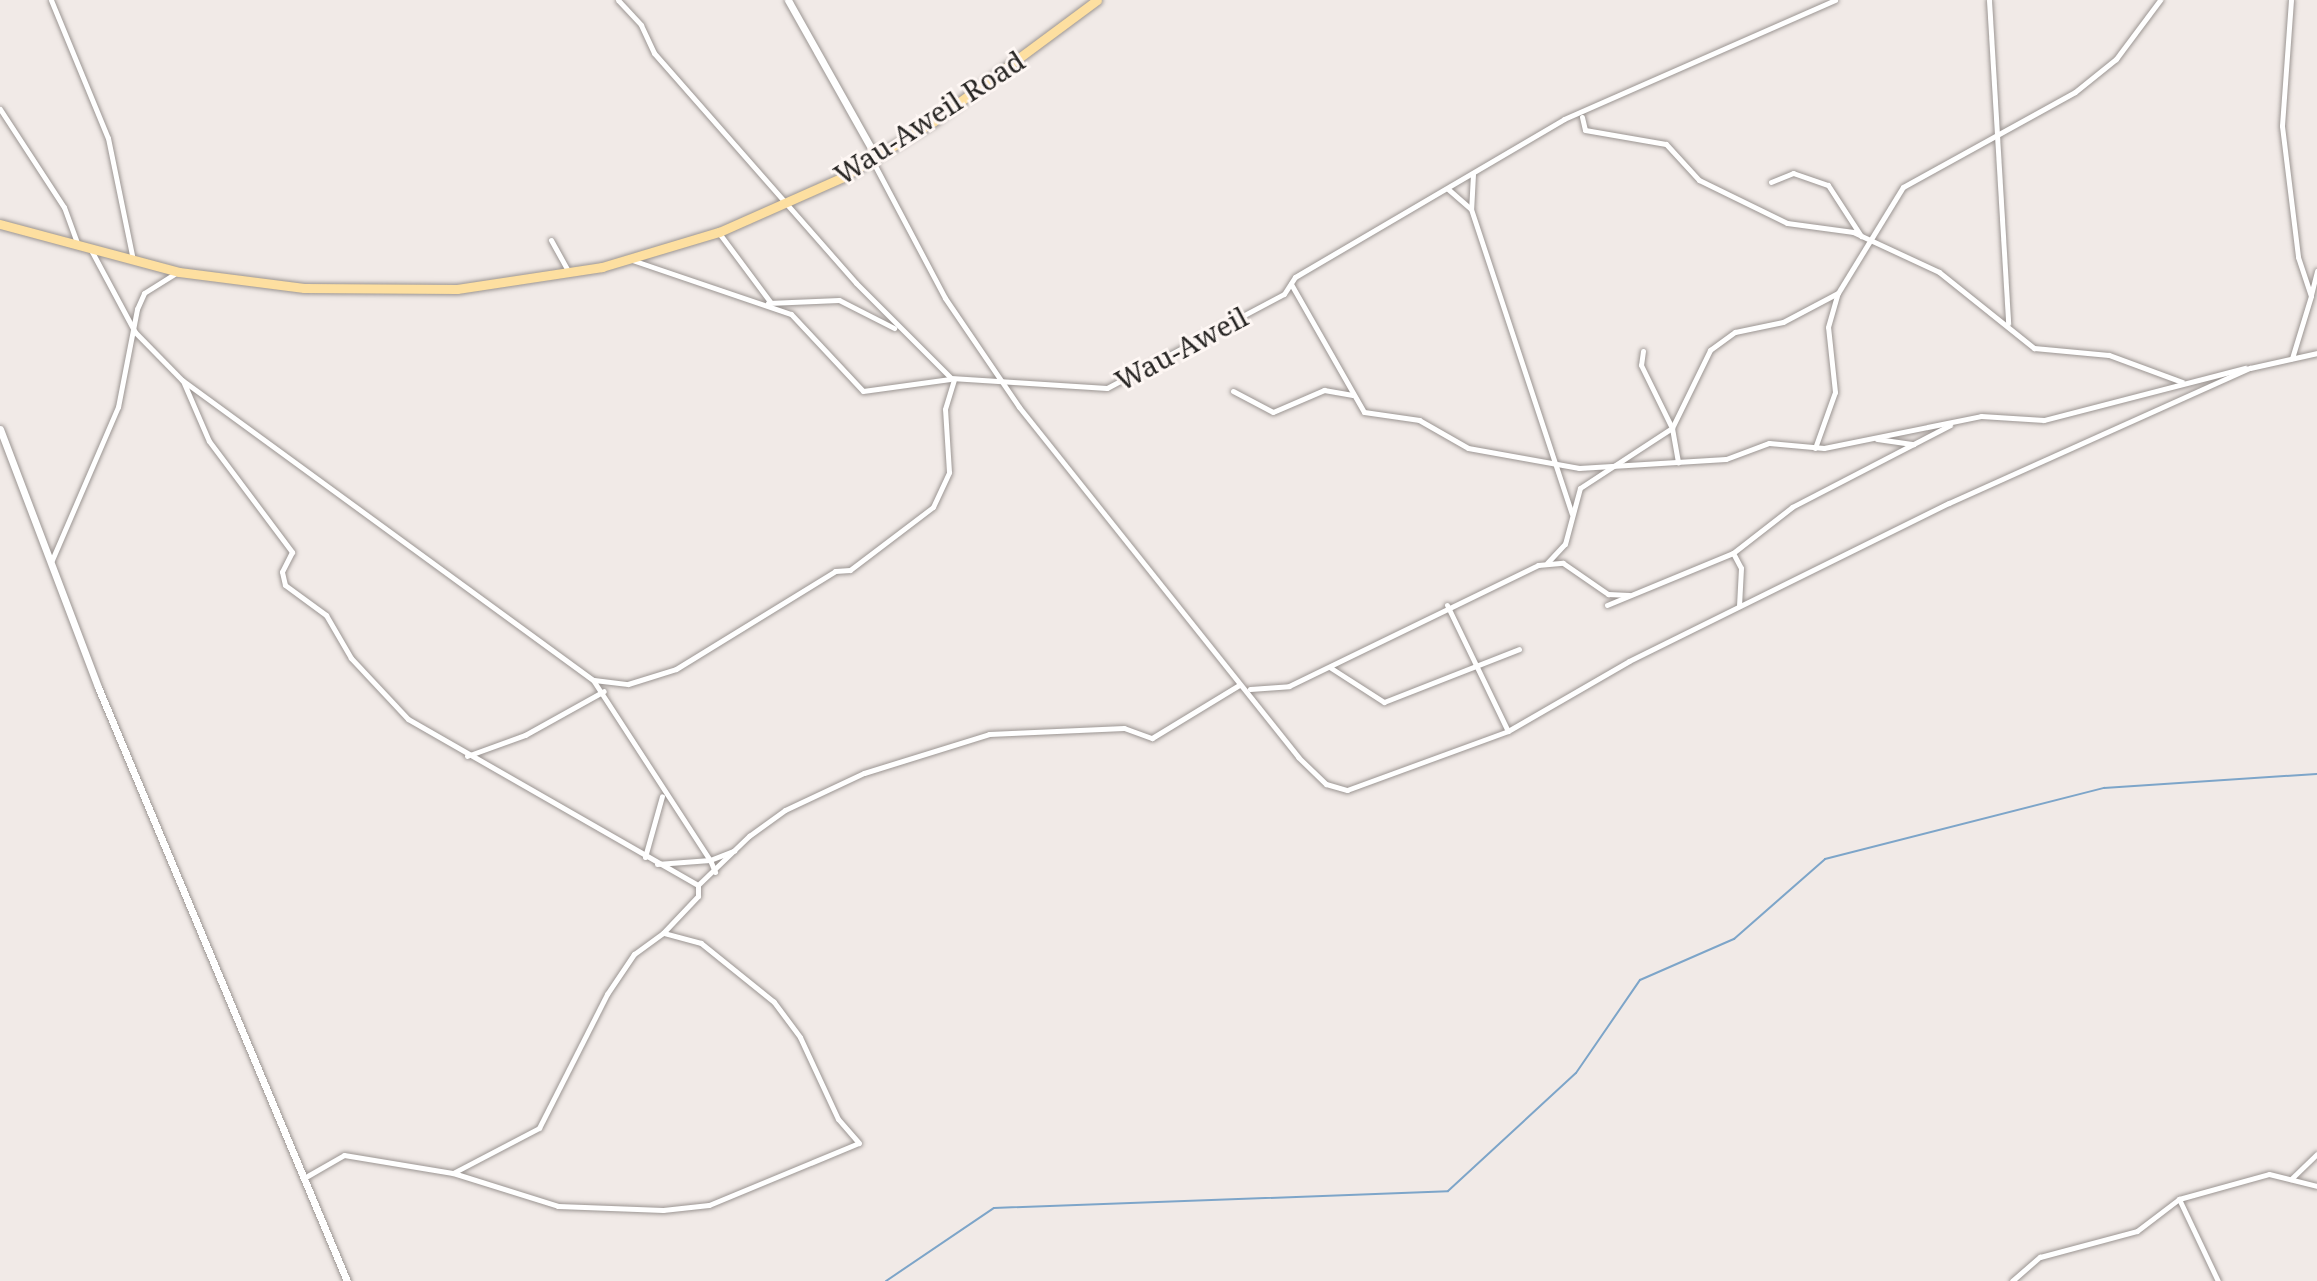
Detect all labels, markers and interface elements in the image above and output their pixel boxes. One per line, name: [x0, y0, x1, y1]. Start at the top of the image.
street label: Wau-Aweil Road: [828, 43, 1030, 191]
street label: Wau-Aweil: [1109, 299, 1253, 397]

